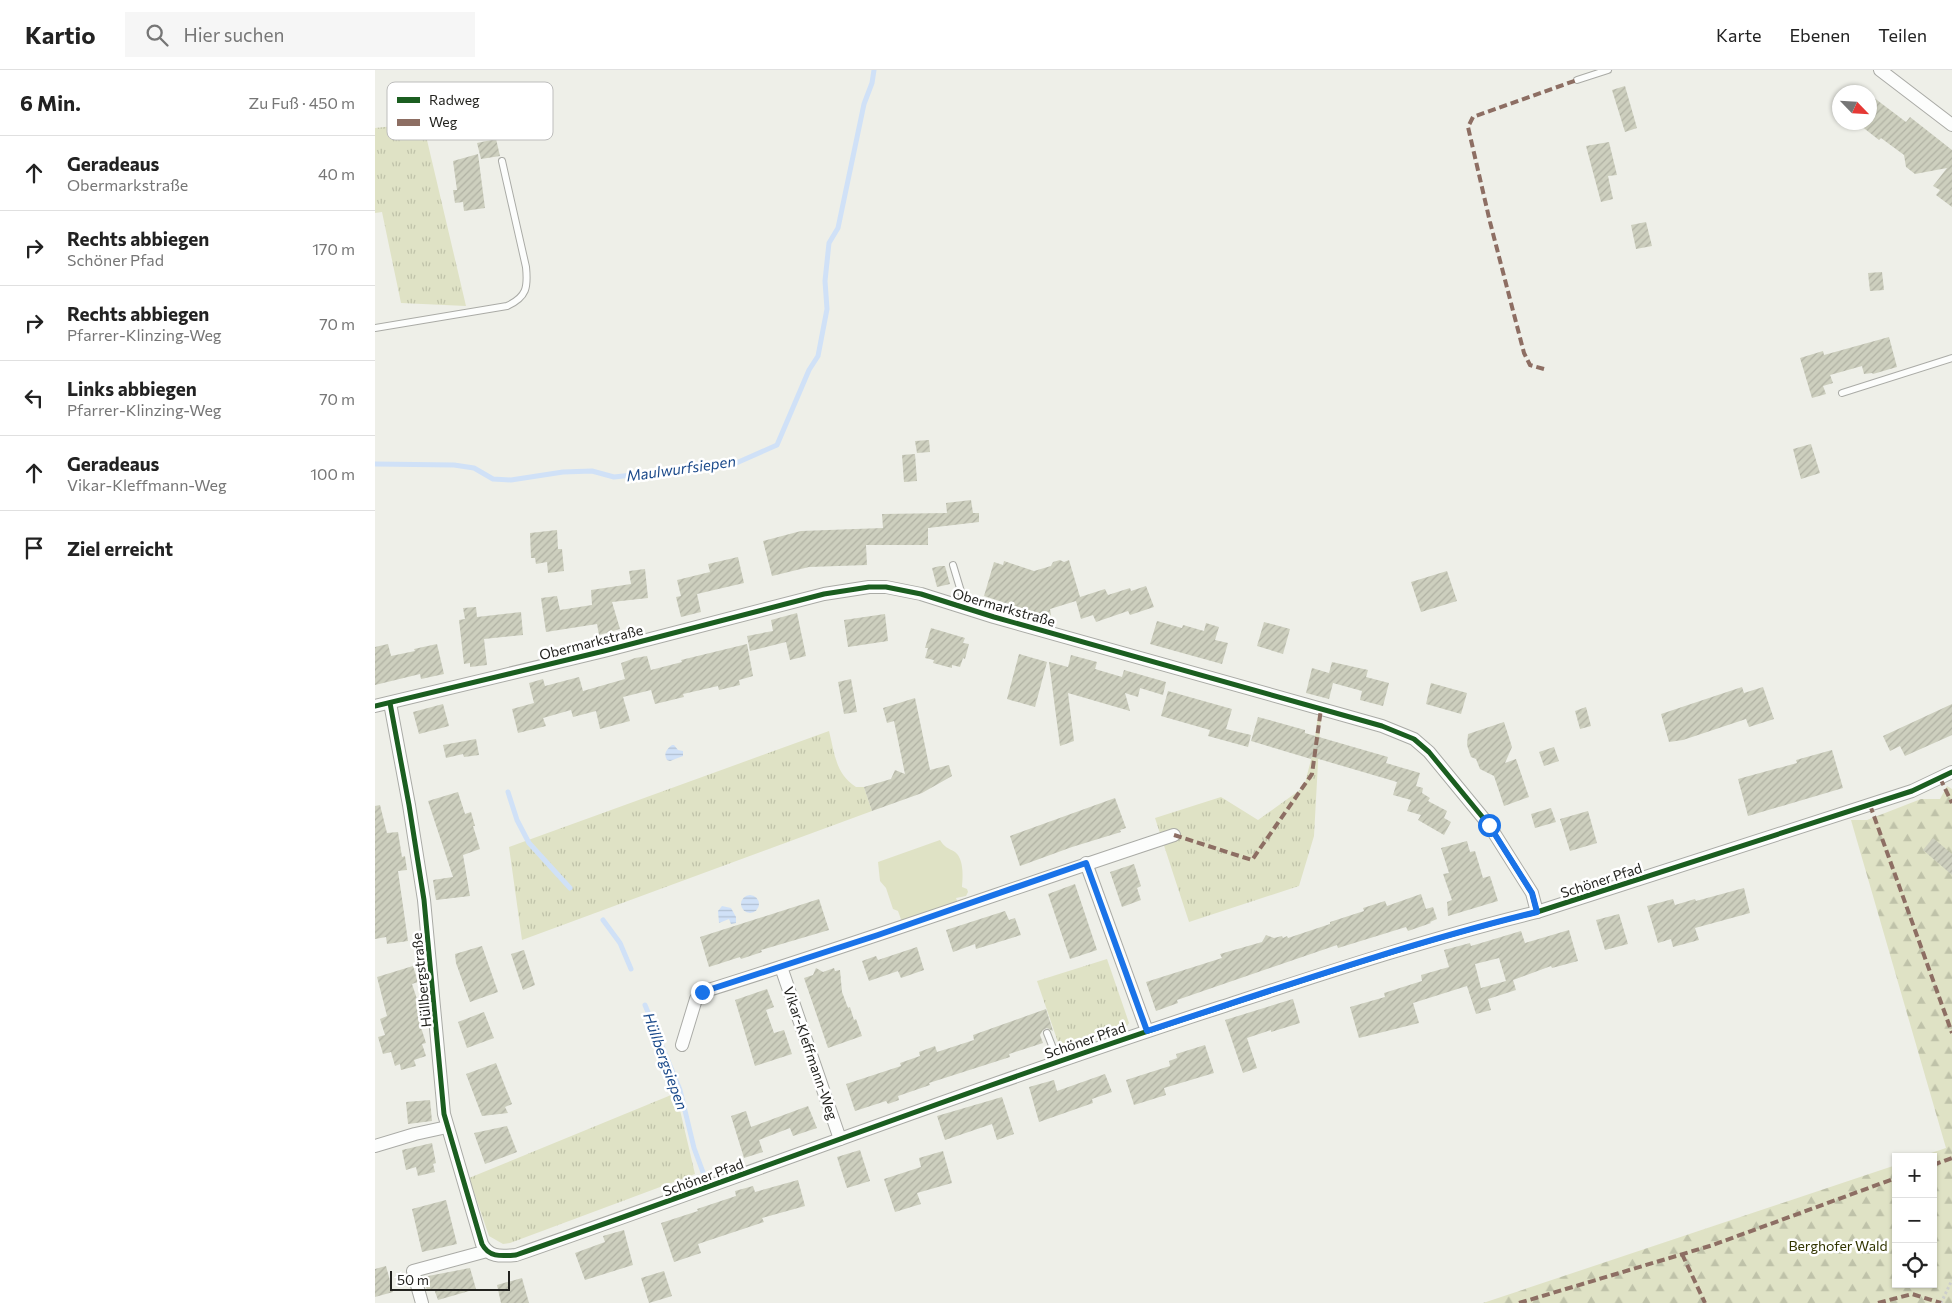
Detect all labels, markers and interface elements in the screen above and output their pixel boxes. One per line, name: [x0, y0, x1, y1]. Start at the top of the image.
search box: [125, 12, 475, 57]
text: Kartio: [25, 20, 95, 49]
icon: search: [143, 21, 171, 49]
text: Hier suchen: [183, 23, 284, 46]
text: Karte: [1716, 24, 1761, 46]
text: Ebenen: [1789, 24, 1850, 46]
text: Teilen: [1878, 24, 1927, 46]
legend: [387, 82, 553, 140]
north arrow: [1832, 85, 1877, 130]
text: 6 Min.: [20, 90, 81, 115]
text: Radweg: [429, 91, 480, 108]
text: Zu Fuß · 450 m: [249, 93, 355, 112]
text: Weg: [429, 113, 458, 130]
text: Geradeaus: [67, 152, 159, 175]
icon: ahead: [20, 159, 48, 187]
text: 40 m: [318, 164, 355, 183]
text: Obermarkstraße: [67, 175, 188, 194]
text: Rechts abbiegen: [67, 227, 209, 250]
icon: right: [20, 234, 48, 262]
text: 170 m: [312, 239, 355, 258]
text: Schöner Pfad: [67, 250, 164, 269]
text: Rechts abbiegen: [67, 302, 209, 325]
icon: right: [20, 309, 48, 337]
text: 70 m: [319, 314, 355, 333]
text: Pfarrer-Klinzing-Weg: [67, 325, 222, 344]
text: Links abbiegen: [67, 377, 197, 400]
icon: left: [20, 384, 48, 412]
text: 70 m: [319, 389, 355, 408]
text: Pfarrer-Klinzing-Weg: [67, 400, 222, 419]
water label: Maulwurfsiepen: [625, 451, 737, 485]
text: Geradeaus: [67, 452, 159, 475]
icon: ahead: [20, 459, 48, 487]
text: 100 m: [310, 464, 355, 483]
text: Vikar-Kleffmann-Weg: [67, 475, 227, 494]
icon: arrive: [20, 534, 48, 562]
text: Ziel erreicht: [67, 537, 173, 560]
street label: Obermarkstraße: [951, 584, 1057, 630]
street label: Obermarkstraße: [537, 621, 645, 663]
route start: [1478, 814, 1501, 837]
street label: Schöner Pfad: [1558, 859, 1644, 901]
street label: Hüllbergstraße: [408, 932, 434, 1028]
route end: [691, 981, 714, 1004]
street label: Vikar-Kleffmann-Weg: [780, 984, 842, 1122]
water label: Hüllbergsiepen: [640, 1010, 692, 1112]
street label: Schöner Pfad: [1042, 1018, 1128, 1062]
map controls: [1892, 1153, 1937, 1288]
button: +: [1892, 1153, 1937, 1198]
street label: Schöner Pfad: [660, 1155, 746, 1199]
button: −: [1892, 1198, 1937, 1243]
park label: Berghofer Wald: [1788, 1237, 1888, 1254]
button: locate: [1892, 1243, 1937, 1288]
scale bar: [390, 1268, 510, 1291]
text: 50 m: [397, 1271, 429, 1288]

